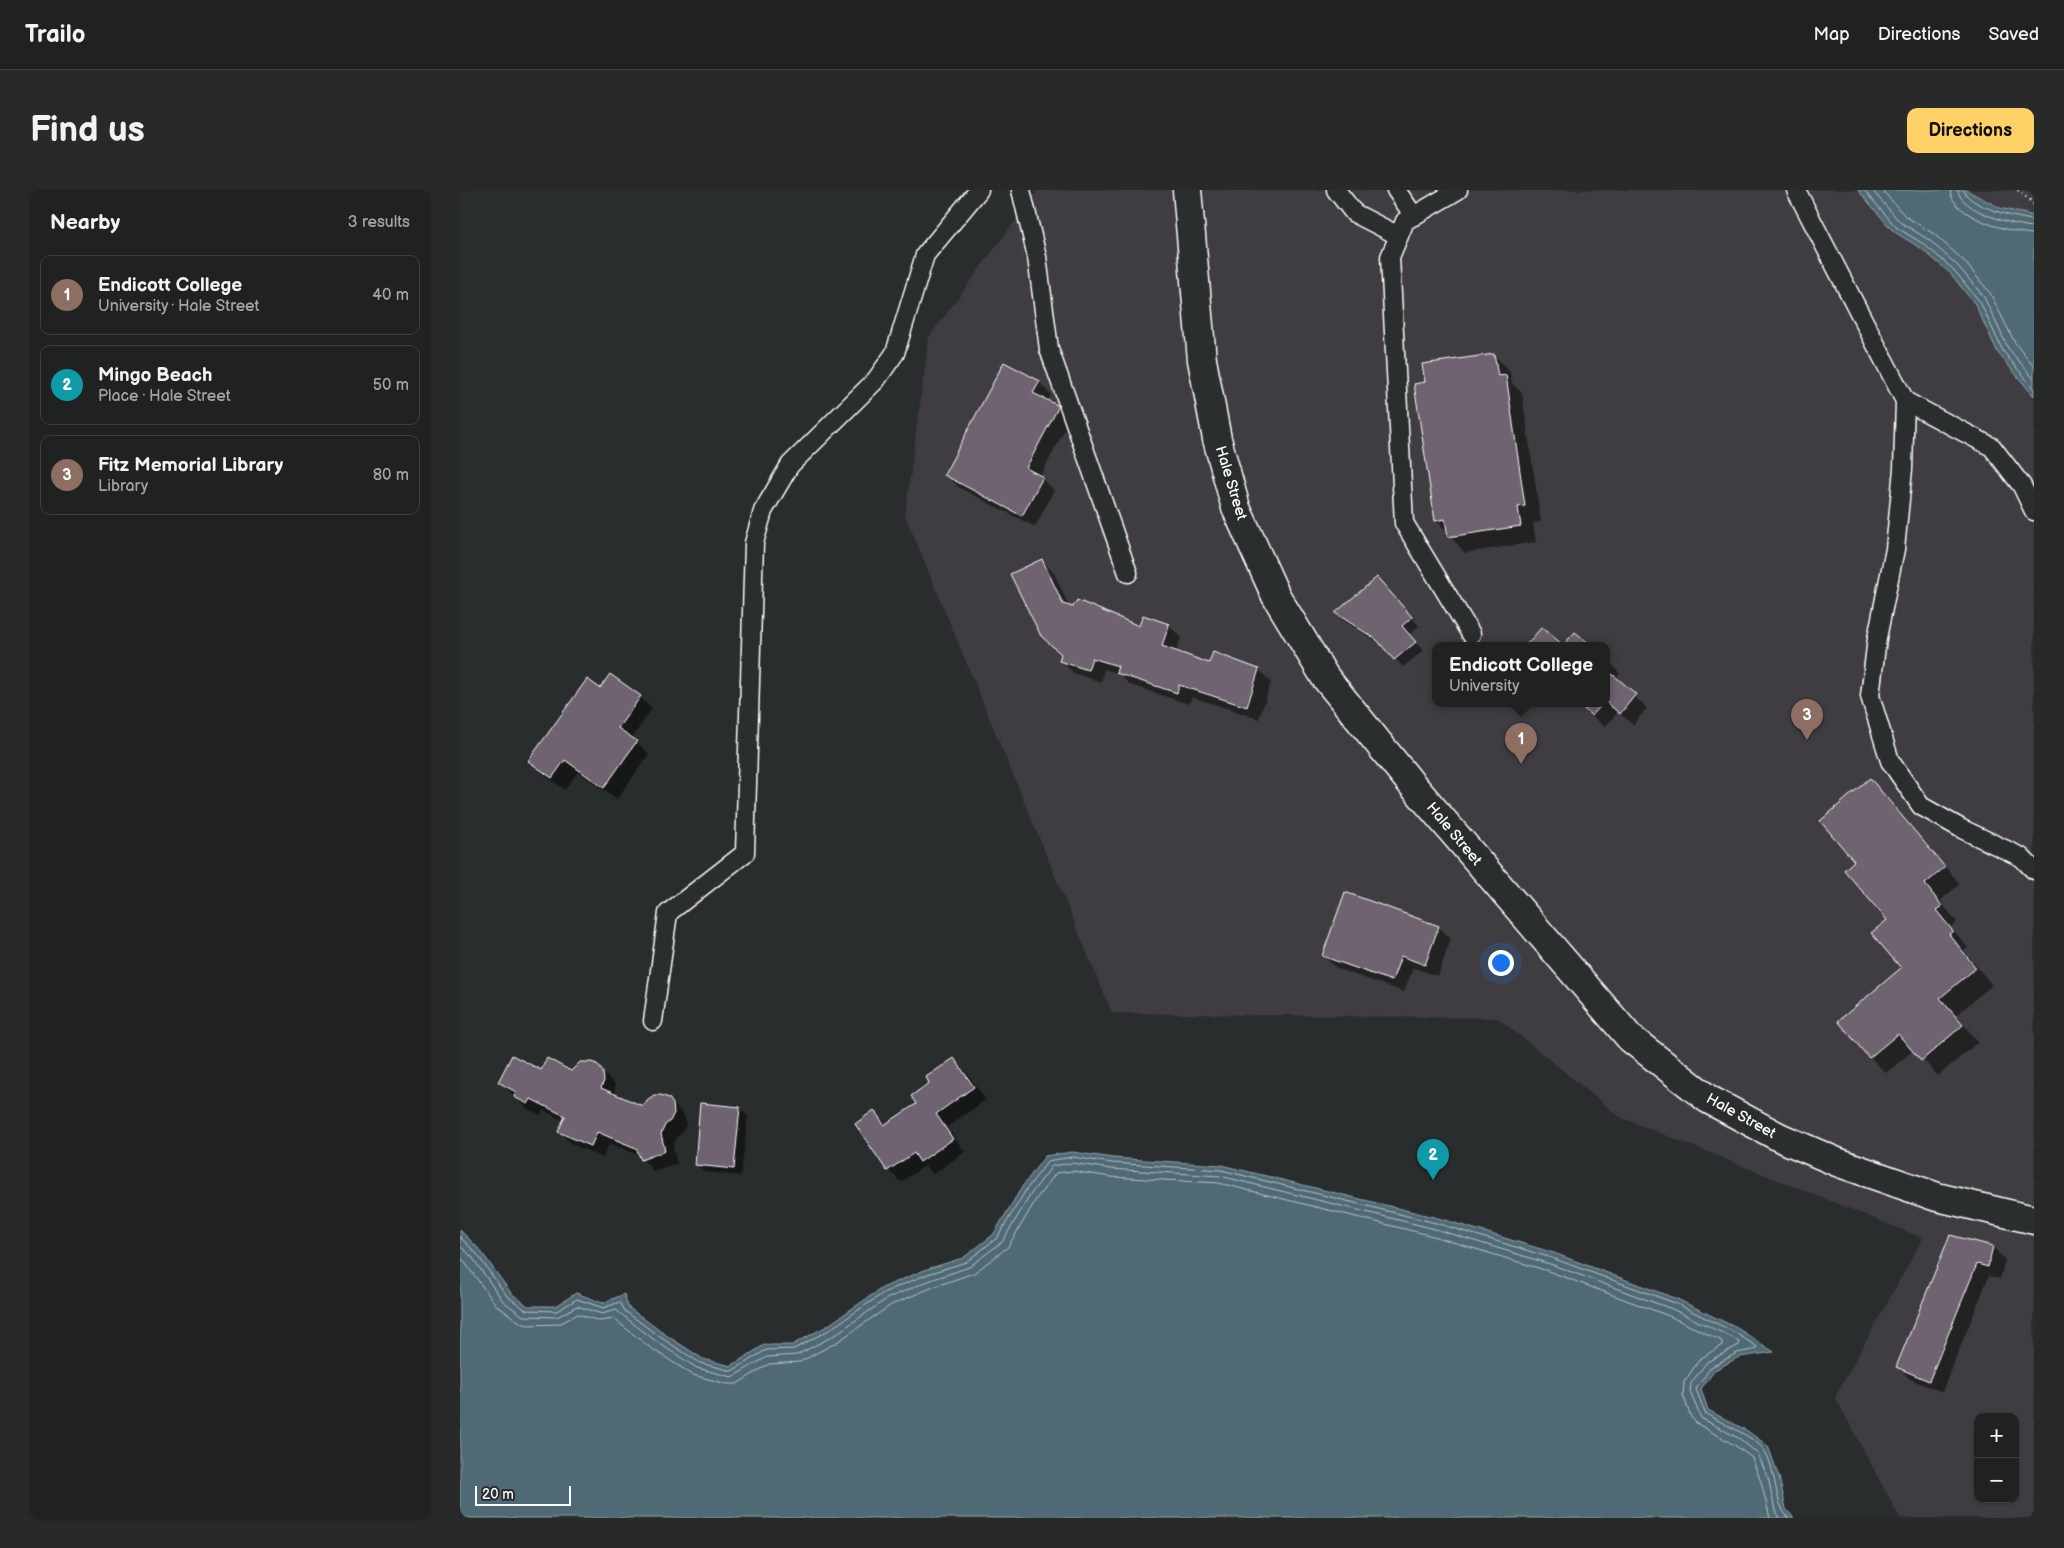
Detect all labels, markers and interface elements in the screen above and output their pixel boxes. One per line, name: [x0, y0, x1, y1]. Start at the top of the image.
text: Trailo: [25, 20, 85, 49]
text: Map: [1814, 24, 1850, 45]
text: Directions: [1878, 24, 1960, 45]
text: Saved: [1988, 24, 2039, 45]
button: Directions: [1907, 108, 2034, 153]
text: Find us: [30, 109, 145, 152]
text: Nearby: [50, 210, 120, 235]
text: 3 results: [348, 213, 410, 232]
text: Endicott College: [98, 274, 242, 297]
text: 1: [64, 286, 70, 305]
text: 40 m: [372, 286, 409, 305]
text: University · Hale Street: [98, 297, 260, 316]
text: Mingo Beach: [98, 364, 212, 387]
text: 2: [62, 376, 72, 395]
text: 50 m: [373, 376, 409, 395]
text: Place · Hale Street: [98, 387, 231, 406]
street label: Hale Street: [1211, 444, 1251, 523]
text: Fitz Memorial Library: [98, 454, 283, 477]
text: 3: [62, 466, 72, 485]
text: 80 m: [373, 466, 409, 485]
text: Library: [98, 477, 148, 496]
popup: [1432, 642, 1610, 707]
text: Endicott College: [1449, 654, 1593, 677]
text: University: [1449, 677, 1519, 696]
pin: 3: [1791, 699, 1823, 740]
pin: 1: [1505, 723, 1537, 764]
street label: Hale Street: [1422, 799, 1486, 870]
your location: [1488, 950, 1514, 976]
street label: Hale Street: [1703, 1089, 1779, 1143]
pin: 2: [1417, 1139, 1449, 1180]
map controls: [1974, 1413, 2019, 1503]
button: +: [1974, 1413, 2019, 1458]
button: −: [1974, 1458, 2019, 1503]
scale bar: [475, 1483, 571, 1506]
text: 20 m: [482, 1486, 514, 1503]

